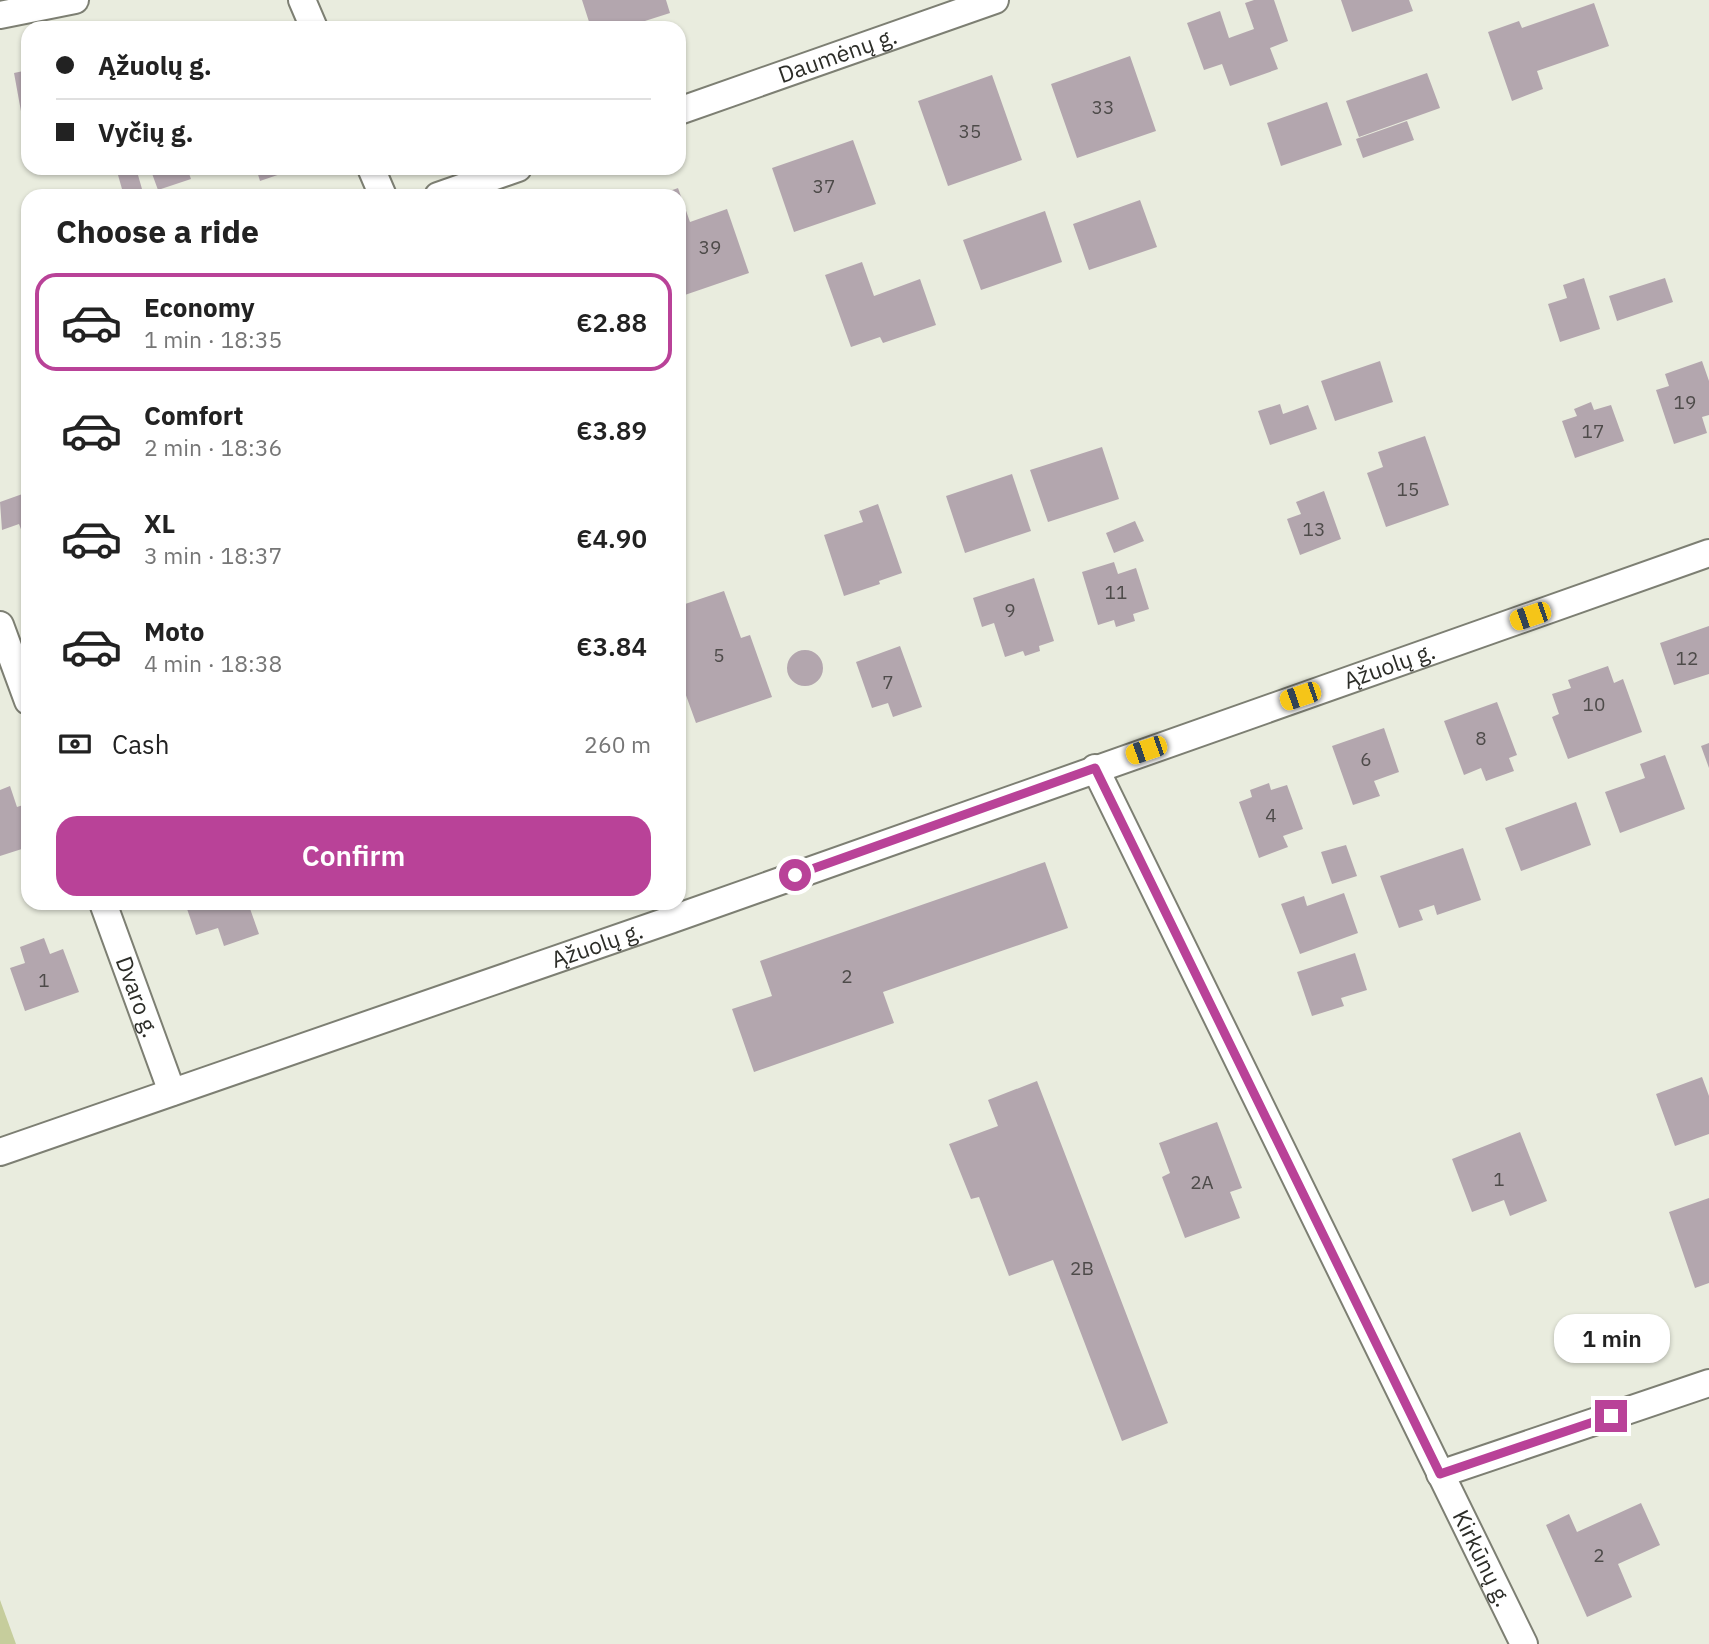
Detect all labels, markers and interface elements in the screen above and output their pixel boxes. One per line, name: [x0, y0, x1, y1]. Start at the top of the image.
street label: Daumėnų g.: [774, 20, 901, 89]
text: Ąžuolų g.: [98, 48, 212, 82]
house number: 33: [1092, 95, 1114, 119]
text: Vyčių g.: [98, 115, 194, 149]
house number: 35: [959, 119, 981, 143]
house number: 37: [813, 174, 835, 198]
text: Choose a ride: [56, 210, 259, 252]
house number: 39: [699, 235, 721, 259]
text: Economy: [144, 290, 255, 324]
icon: car: [60, 291, 123, 354]
text: €2.88: [576, 305, 647, 339]
text: 1 min · 18:35: [144, 324, 282, 354]
house number: 19: [1674, 390, 1696, 414]
text: Comfort: [144, 398, 243, 432]
icon: car: [60, 399, 123, 462]
text: €3.89: [576, 413, 647, 447]
house number: 17: [1582, 419, 1604, 443]
text: 2 min · 18:36: [144, 432, 282, 462]
house number: 15: [1397, 477, 1419, 501]
text: XL: [144, 506, 175, 540]
icon: car: [60, 507, 123, 570]
house number: 13: [1303, 517, 1325, 541]
text: €4.90: [576, 521, 647, 555]
text: 3 min · 18:37: [144, 540, 282, 570]
house number: 11: [1105, 580, 1127, 604]
house number: 9: [1004, 598, 1016, 622]
car: [1507, 599, 1554, 633]
text: Moto: [144, 614, 204, 648]
icon: car: [60, 615, 123, 678]
text: €3.84: [576, 629, 647, 663]
street label: Ąžuolų g.: [1339, 635, 1439, 695]
house number: 5: [713, 643, 725, 667]
house number: 12: [1676, 646, 1698, 670]
text: 4 min · 18:38: [144, 648, 282, 678]
house number: 7: [882, 670, 894, 694]
car: [1277, 679, 1324, 713]
house number: 10: [1583, 692, 1605, 716]
icon: cash: [56, 725, 94, 763]
house number: 8: [1475, 726, 1487, 750]
text: Cash: [112, 727, 169, 761]
text: 260 m: [584, 729, 651, 759]
car: [1123, 733, 1170, 767]
house number: 6: [1360, 747, 1372, 771]
house number: 4: [1265, 803, 1277, 827]
button: Confirm: [56, 816, 651, 896]
route start: [779, 859, 811, 891]
street label: Ąžuolų g.: [547, 915, 647, 974]
street label: Dvaro g.: [110, 952, 167, 1041]
house number: 2: [841, 964, 853, 988]
house number: 1: [38, 968, 50, 992]
house number: 1: [1493, 1167, 1505, 1191]
house number: 2A: [1190, 1170, 1214, 1194]
house number: 2B: [1070, 1256, 1094, 1280]
callout: 1 min: [1553, 1314, 1669, 1364]
text: 1 min: [1582, 1323, 1642, 1353]
route end: [1595, 1400, 1627, 1432]
street label: Kirkūnų g.: [1447, 1505, 1519, 1611]
house number: 2: [1593, 1543, 1605, 1567]

